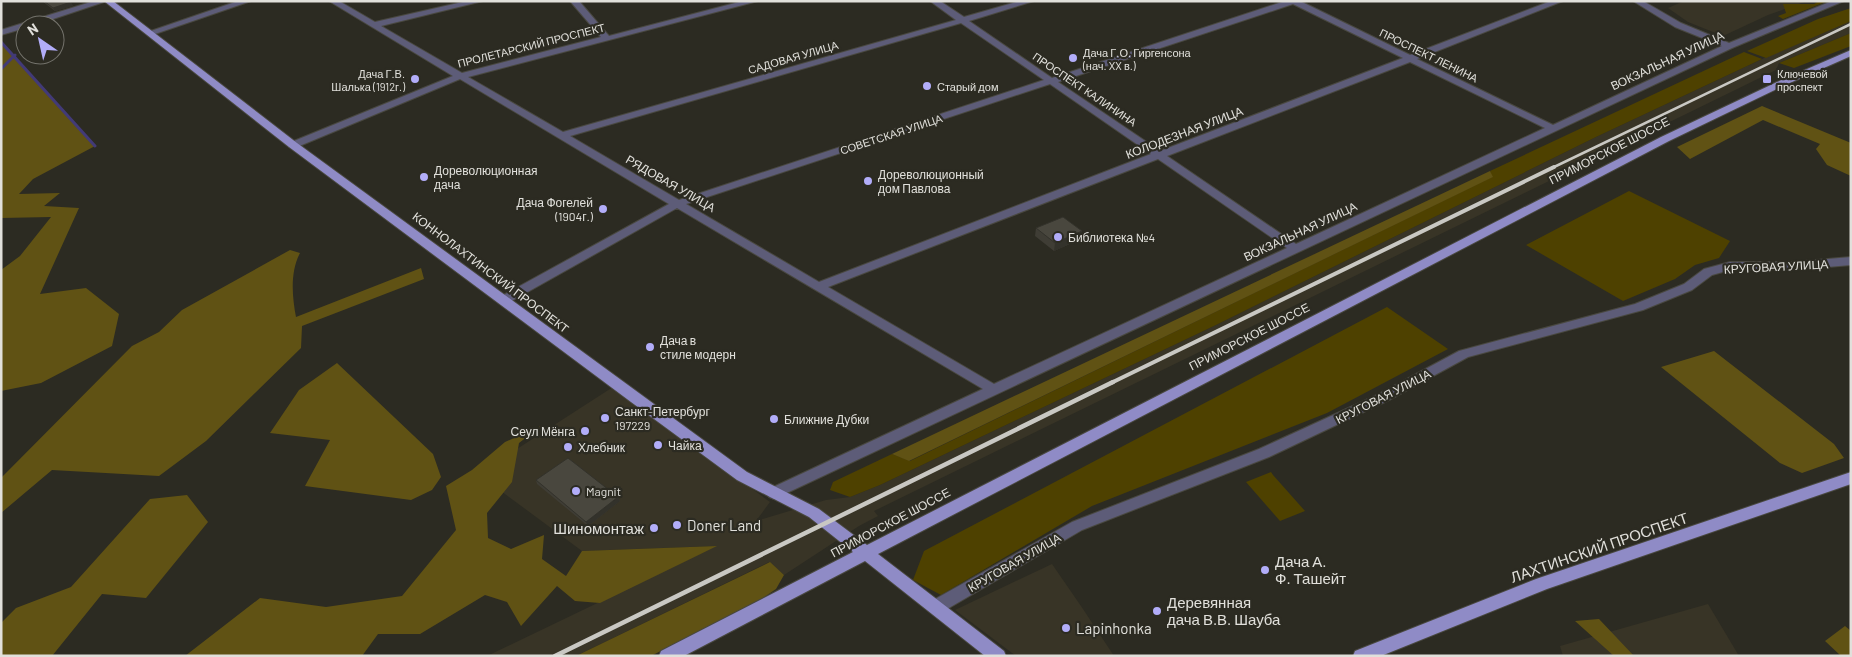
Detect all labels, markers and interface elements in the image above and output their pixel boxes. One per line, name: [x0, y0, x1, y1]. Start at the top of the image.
north arrow: [15, 15, 65, 65]
text: N: [24, 19, 41, 38]
street label: ПРОЛЕТАРСКИЙ ПРОСПЕКТ: [456, 20, 606, 70]
street label: ПРОСПЕКТ ЛЕНИНА: [1378, 26, 1481, 85]
street label: ВОКЗАЛЬНАЯ УЛИЦА: [1608, 28, 1726, 93]
street label: САДОВАЯ УЛИЦА: [746, 38, 840, 76]
place label: Дача Г.О. Гиргенсона (нач. XX в.): [1082, 46, 1192, 72]
street label: ПРОСПЕКТ КАЛИНИНА: [1031, 49, 1140, 129]
marker: Дача Г.О. Гиргенсона (нач. XX в.): [1067, 52, 1079, 64]
place label: Дача Г.В. Шалька (1912г.): [331, 67, 405, 93]
place label: Ключевой проспект: [1777, 67, 1828, 93]
marker: Дача Г.В. Шалька (1912г.): [409, 73, 421, 85]
marker: Ключевой проспект: [1761, 73, 1773, 85]
marker: Старый дом: [921, 80, 933, 92]
place label: Старый дом: [937, 80, 998, 93]
street label: КОЛОДЕЗНАЯ УЛИЦА: [1123, 103, 1245, 162]
street label: СОВЕТСКАЯ УЛИЦА: [838, 111, 944, 157]
street label: ПРИМОРСКОЕ ШОССЕ: [1546, 113, 1672, 187]
street label: РЯДОВАЯ УЛИЦА: [623, 152, 718, 215]
place label: Дореволюционная дача: [434, 163, 538, 192]
place label: Дореволюционный дом Павлова: [878, 167, 984, 196]
marker: Дореволюционная дача: [418, 171, 430, 183]
marker: Дореволюционный дом Павлова: [862, 175, 874, 187]
place label: Дача Фогелей (1904г.): [517, 195, 594, 223]
street label: ВОКЗАЛЬНАЯ УЛИЦА: [1241, 199, 1359, 264]
marker: Дача Фогелей (1904г.): [597, 203, 609, 215]
street label: КОННОЛАХТИНСКИЙ ПРОСПЕКТ: [410, 209, 572, 336]
place label: Библиотека №4: [1068, 230, 1155, 244]
marker: Библиотека №4: [1052, 231, 1064, 243]
street label: КРУГОВАЯ УЛИЦА: [1723, 256, 1829, 277]
street label: ПРИМОРСКОЕ ШОССЕ: [1186, 299, 1312, 373]
place label: Дача в стиле модерн: [660, 333, 736, 362]
marker: Дача в стиле модерн: [644, 341, 656, 353]
street label: КРУГОВАЯ УЛИЦА: [1333, 366, 1433, 427]
place label: Санкт-Петербург 197229: [615, 404, 710, 432]
marker: Санкт-Петербург 197229: [599, 412, 611, 424]
place label: Ближние Дубки: [784, 412, 869, 427]
marker: Ближние Дубки: [768, 413, 780, 425]
place label: Сеул Мёнга: [511, 424, 575, 439]
marker: Сеул Мёнга: [579, 425, 591, 437]
place label: Чайка: [668, 438, 702, 452]
marker: Чайка: [652, 439, 664, 451]
place label: Хлебник: [578, 440, 626, 454]
marker: Хлебник: [562, 441, 574, 453]
place label: Magnit: [586, 484, 621, 498]
marker: Magnit: [570, 485, 582, 497]
street label: ПРИМОРСКОЕ ШОССЕ: [828, 485, 952, 559]
street label: ЛАХТИНСКИЙ ПРОСПЕКТ: [1508, 508, 1690, 586]
place label: Doner Land: [687, 516, 761, 534]
place label: Шиномонтаж: [553, 519, 644, 537]
marker: Doner Land: [671, 519, 683, 531]
marker: Шиномонтаж: [648, 522, 660, 534]
street label: КРУГОВАЯ УЛИЦА: [965, 530, 1063, 595]
place label: Дача А. Ф. Ташейт: [1275, 552, 1346, 587]
marker: Дача А. Ф. Ташейт: [1259, 564, 1271, 576]
place label: Деревянная дача В.В. Шауба: [1167, 593, 1281, 628]
marker: Деревянная дача В.В. Шауба: [1151, 605, 1163, 617]
place label: Lapinhonka: [1076, 619, 1152, 637]
marker: Lapinhonka: [1060, 622, 1072, 634]

